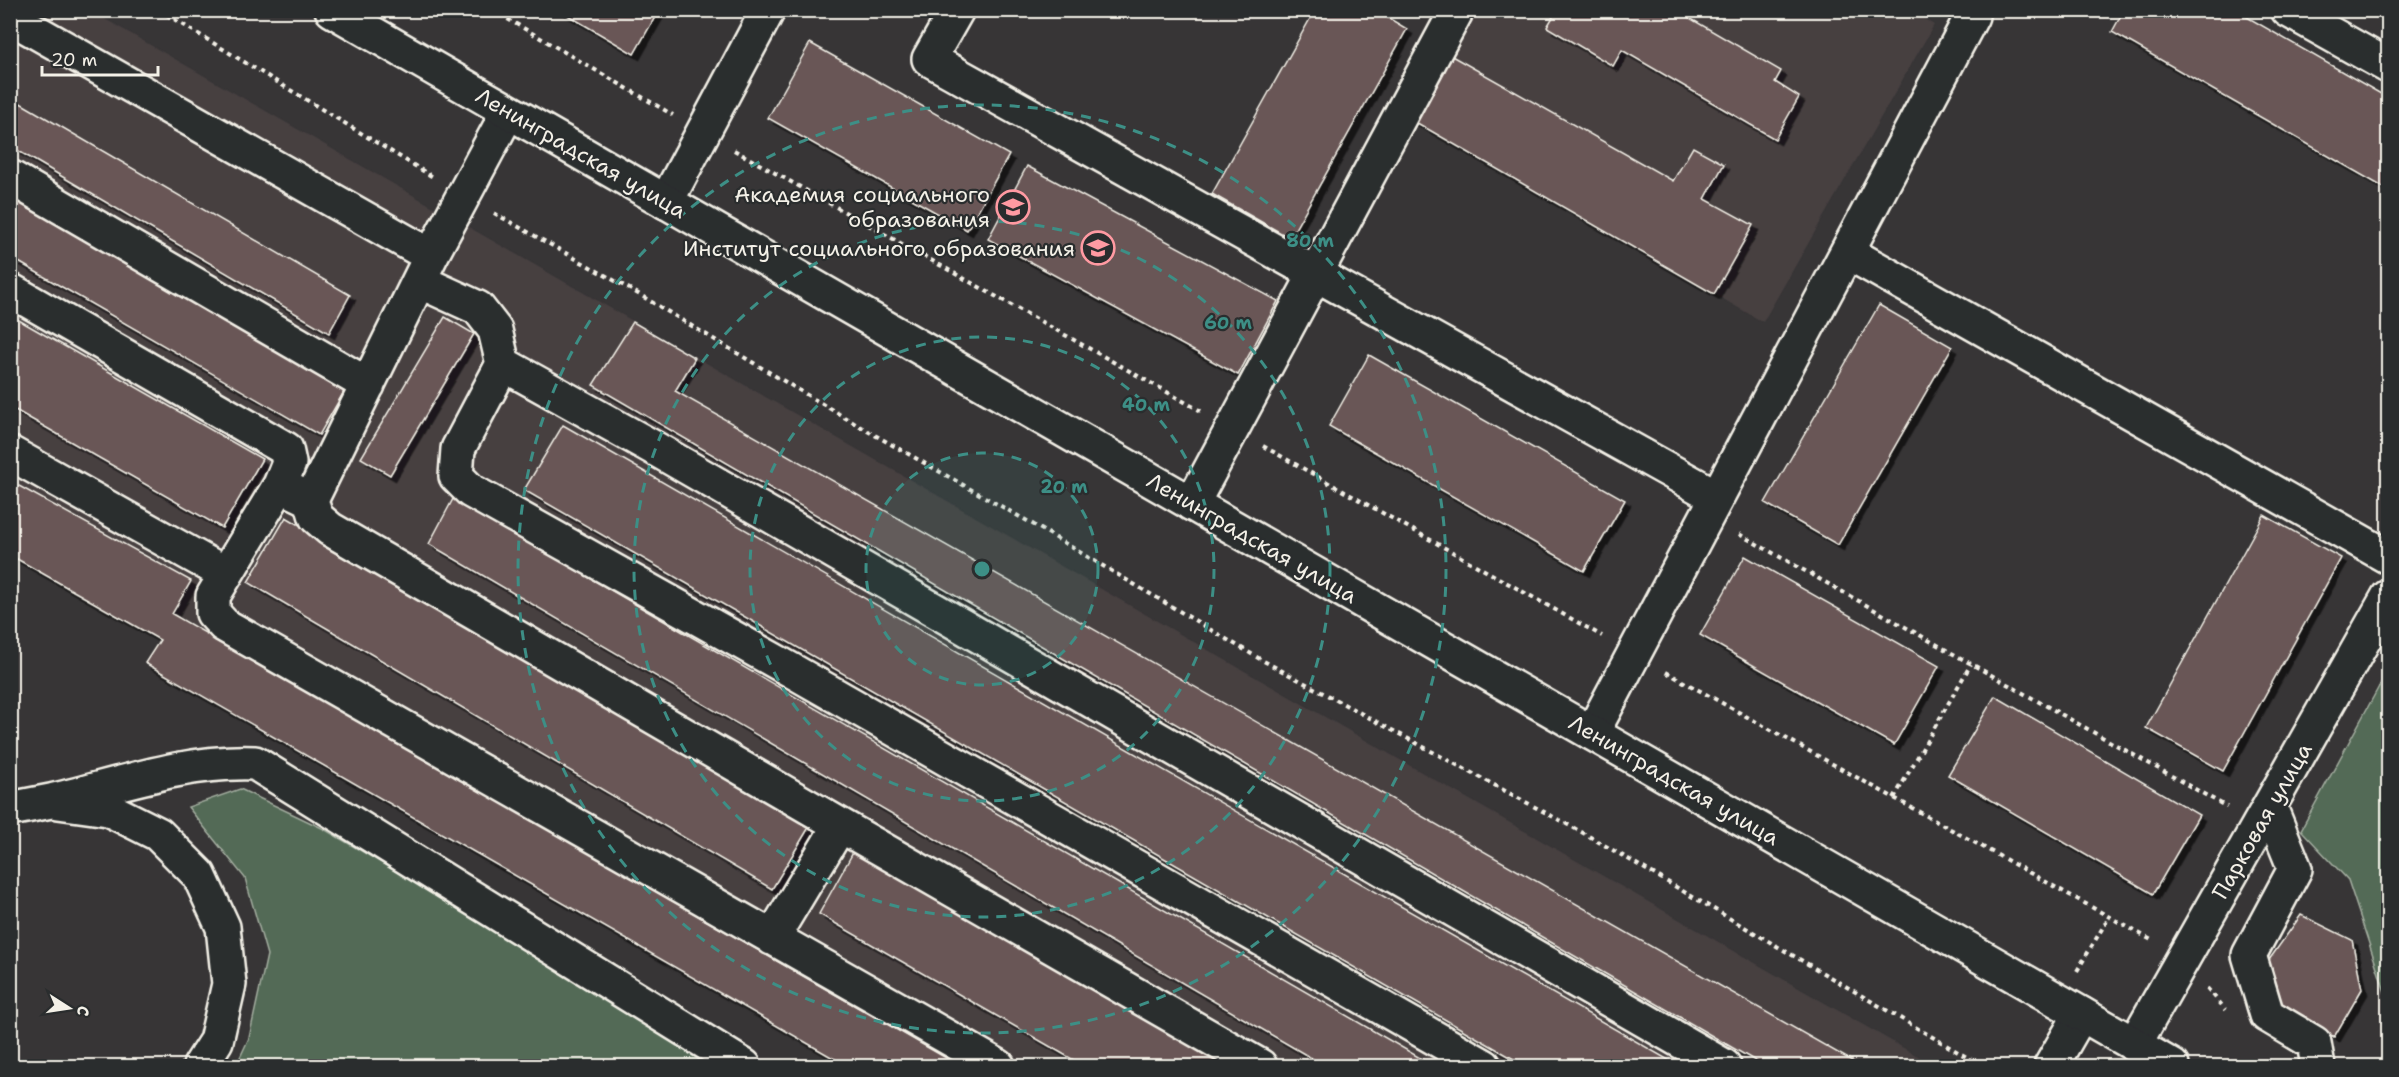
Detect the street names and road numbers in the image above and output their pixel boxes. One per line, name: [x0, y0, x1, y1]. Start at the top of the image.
street label: Ленинградская улица: [471, 81, 692, 225]
street label: Ленинградская улица: [1142, 466, 1363, 610]
street label: Ленинградская улица: [1564, 708, 1785, 852]
street label: Парковая улица: [2205, 737, 2319, 905]

